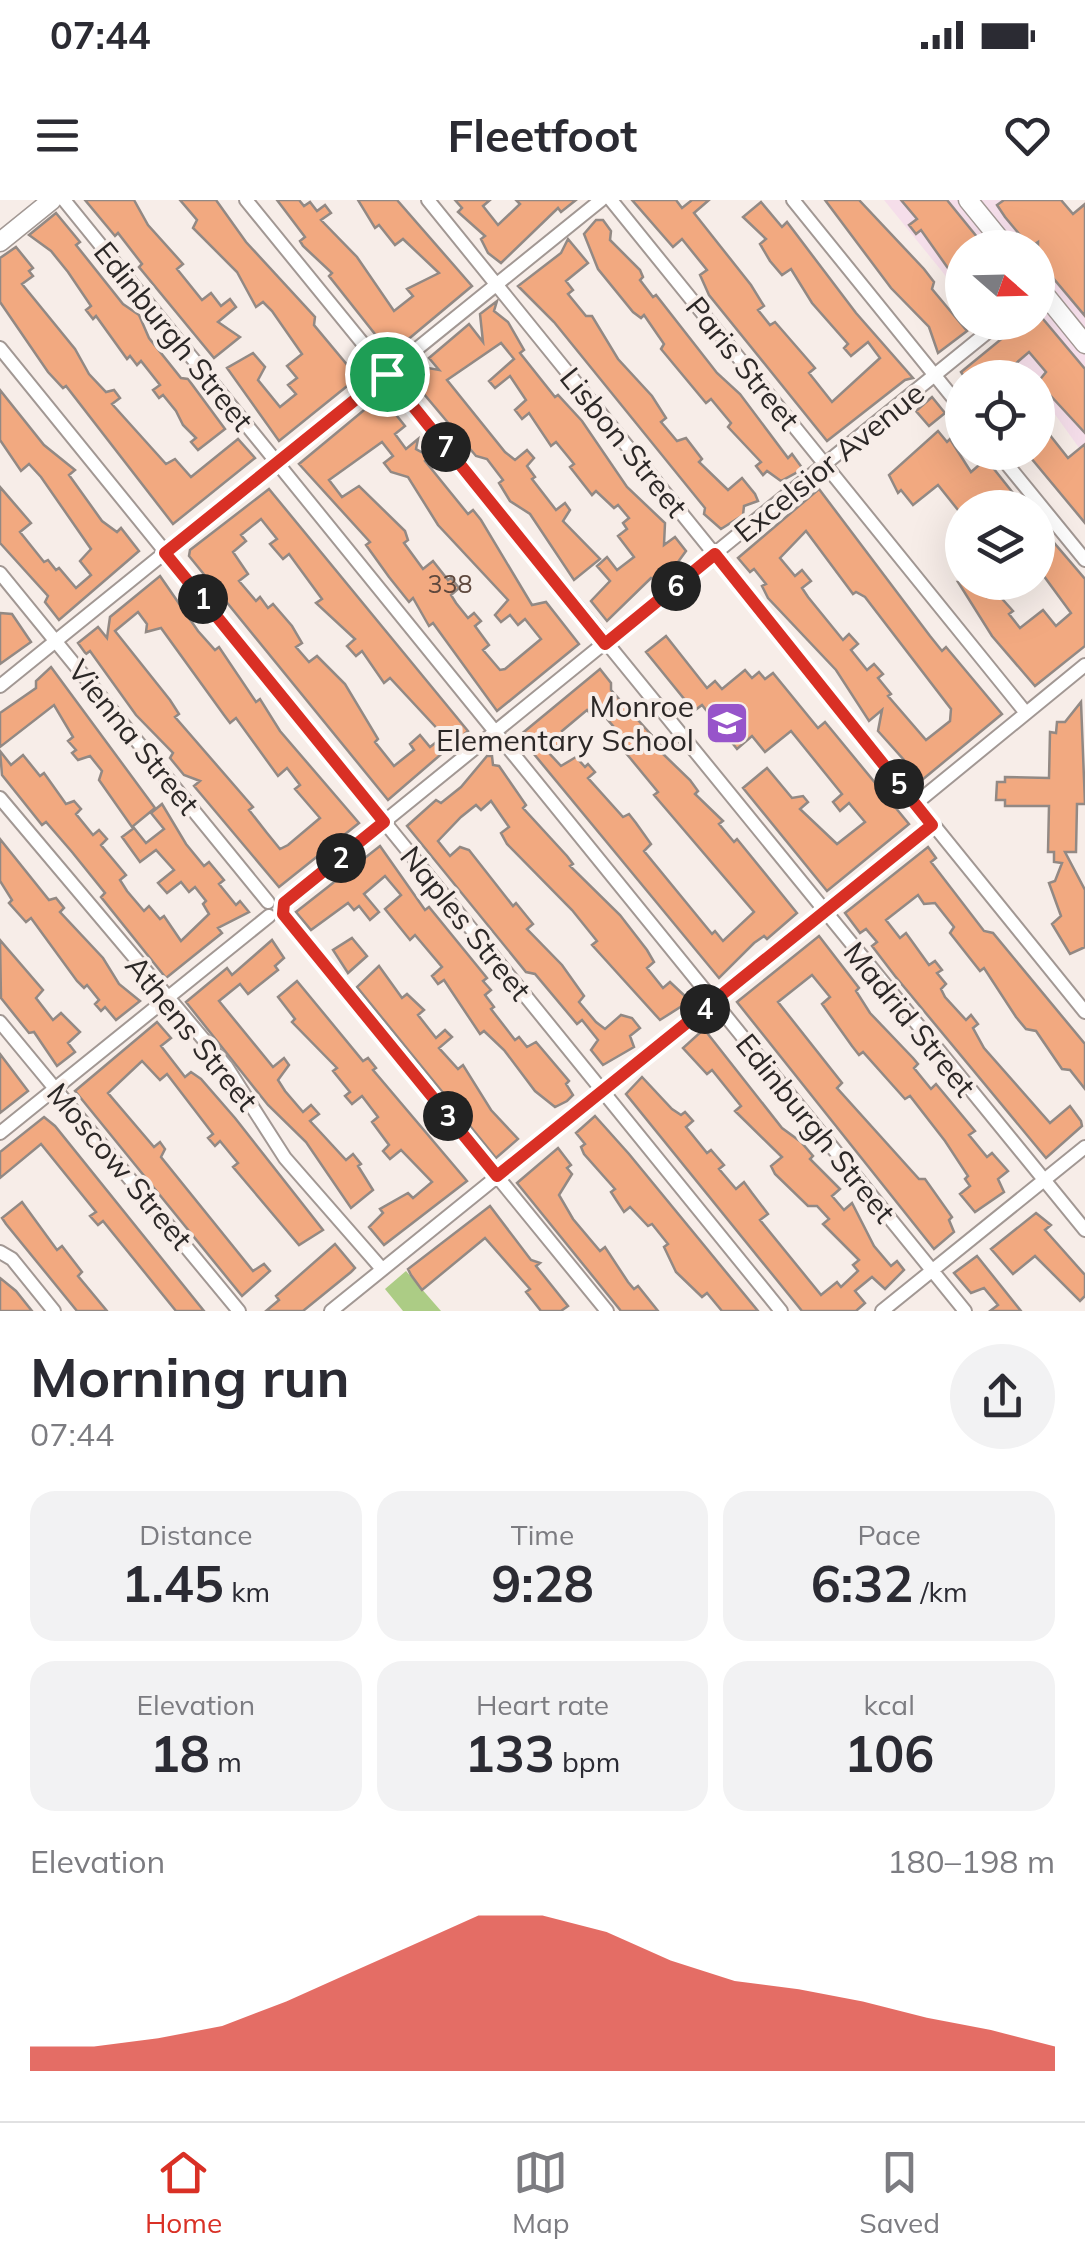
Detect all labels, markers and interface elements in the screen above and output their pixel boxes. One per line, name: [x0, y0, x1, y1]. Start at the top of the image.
text: 07:44: [50, 11, 151, 59]
text: Fleetfoot: [448, 107, 637, 163]
icon: menu: [30, 108, 85, 163]
icon: heart: [1000, 108, 1055, 163]
north arrow: [945, 230, 1055, 340]
map controls: [945, 230, 1055, 600]
street label: Edinburgh Street: [86, 234, 262, 438]
street label: Paris Street: [678, 289, 808, 437]
pin: [345, 332, 430, 417]
icon: arrive: [360, 347, 415, 402]
street label: Lisbon Street: [552, 359, 696, 525]
button: locate: [945, 360, 1055, 470]
street label: Excelsior Avenue: [726, 374, 932, 550]
pin: 7: [421, 422, 471, 472]
text: 7: [438, 429, 454, 464]
button: layers: [945, 490, 1055, 600]
pin: 6: [651, 561, 701, 611]
house number: 338: [427, 568, 473, 599]
text: 6: [668, 568, 684, 603]
pin: 1: [178, 574, 228, 624]
text: 1: [195, 581, 211, 616]
street label: Vienna Street: [60, 652, 208, 822]
place label: Monroe Elementary School: [436, 687, 694, 759]
school or university icon: Monroe Elementary School: [704, 700, 750, 746]
pin: 5: [874, 759, 924, 809]
text: 5: [891, 766, 907, 801]
pin: 2: [316, 833, 366, 883]
street label: Naples Street: [392, 838, 540, 1008]
text: 2: [333, 840, 349, 875]
street label: Madrid Street: [836, 934, 984, 1104]
street label: Athens Street: [118, 947, 266, 1119]
pin: 4: [680, 984, 730, 1034]
text: 4: [697, 991, 713, 1026]
street label: Edinburgh Street: [728, 1026, 904, 1230]
street label: Moscow Street: [39, 1075, 201, 1257]
pin: 3: [423, 1091, 473, 1141]
text: 3: [440, 1098, 456, 1133]
text: Morning run: [30, 1342, 350, 1411]
button: share: [950, 1344, 1055, 1449]
text: 07:44: [30, 1414, 114, 1454]
text: Distance: [139, 1517, 252, 1552]
text: Time: [511, 1517, 574, 1552]
text: Pace: [858, 1517, 921, 1552]
text: 1.45: [121, 1552, 224, 1615]
text: 9:28: [491, 1552, 594, 1615]
text: 6:32: [811, 1552, 913, 1615]
text: km: [224, 1574, 270, 1609]
text: /km: [913, 1574, 967, 1609]
text: Elevation: [137, 1687, 255, 1722]
text: Heart rate: [476, 1687, 609, 1722]
text: kcal: [864, 1687, 915, 1722]
text: 18: [150, 1722, 210, 1785]
text: 133: [465, 1722, 555, 1785]
text: 106: [844, 1722, 934, 1785]
text: m: [210, 1744, 242, 1779]
text: bpm: [555, 1744, 620, 1779]
text: Elevation: [30, 1841, 165, 1881]
text: 180–198 m: [887, 1841, 1055, 1881]
tab: Home: [145, 2145, 222, 2240]
tab: Map: [512, 2145, 570, 2240]
tab: Saved: [859, 2145, 940, 2240]

